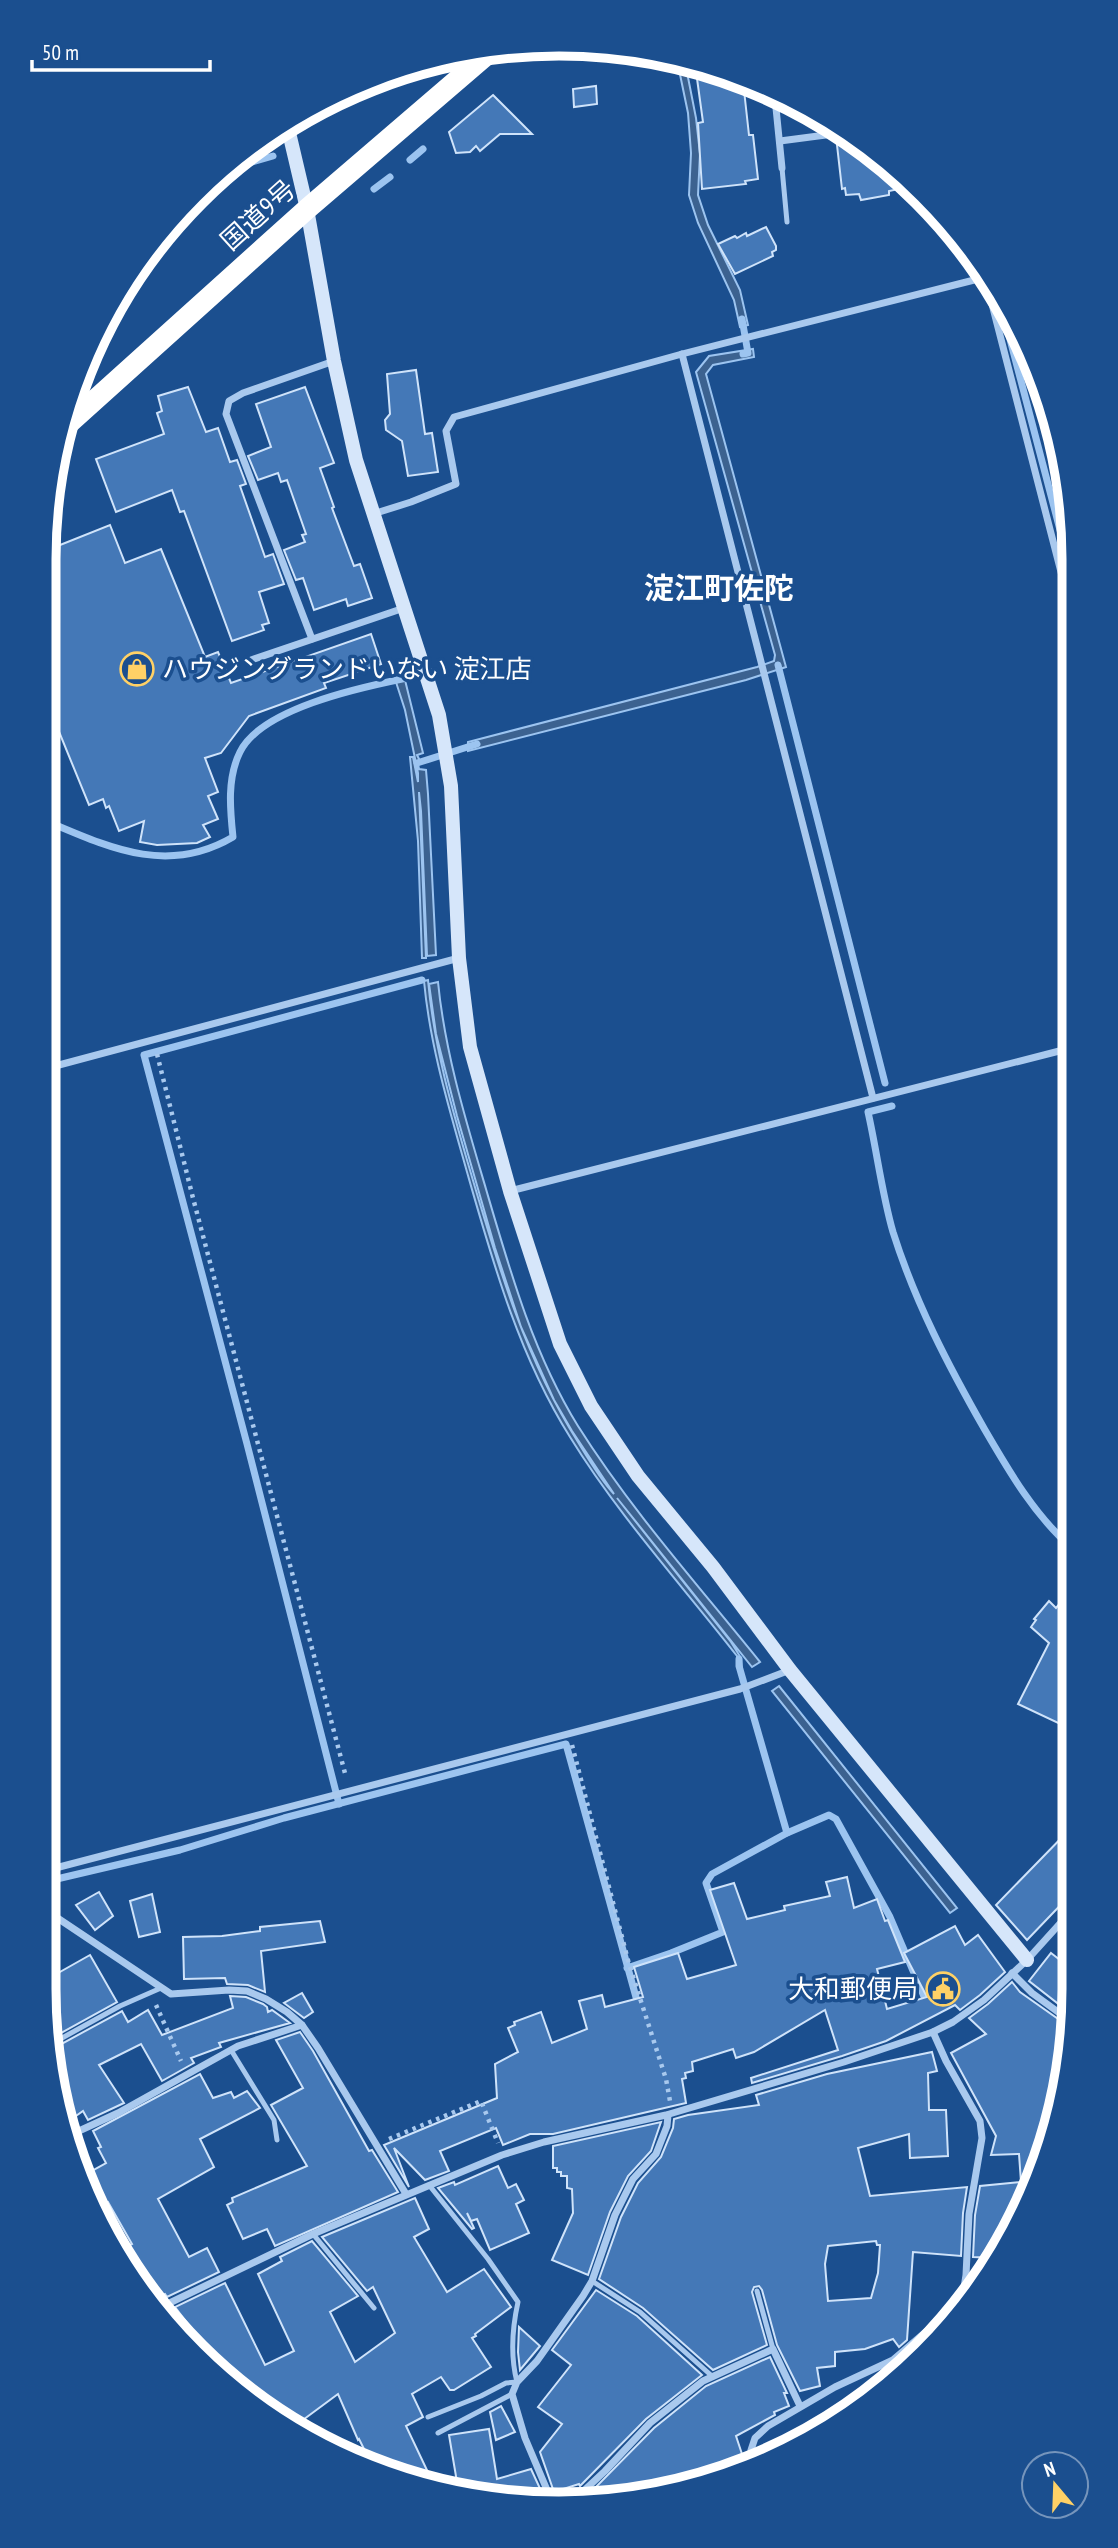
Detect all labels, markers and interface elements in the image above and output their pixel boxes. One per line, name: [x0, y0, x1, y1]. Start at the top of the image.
scale bar: [32, 28, 210, 72]
text: 50 m: [42, 39, 79, 66]
street label: 国道9号: [213, 172, 302, 257]
district label: 淀江町佐陀: [644, 568, 794, 607]
shop icon: ハウジングランドいない 淀江店: [118, 650, 156, 688]
place label: ハウジングランドいない 淀江店: [162, 652, 532, 685]
public building icon: 大和郵便局: [924, 1970, 962, 2008]
place label: 大和郵便局: [788, 1972, 918, 2005]
north arrow: [1020, 2450, 1090, 2520]
text: N: [1041, 2456, 1058, 2482]

